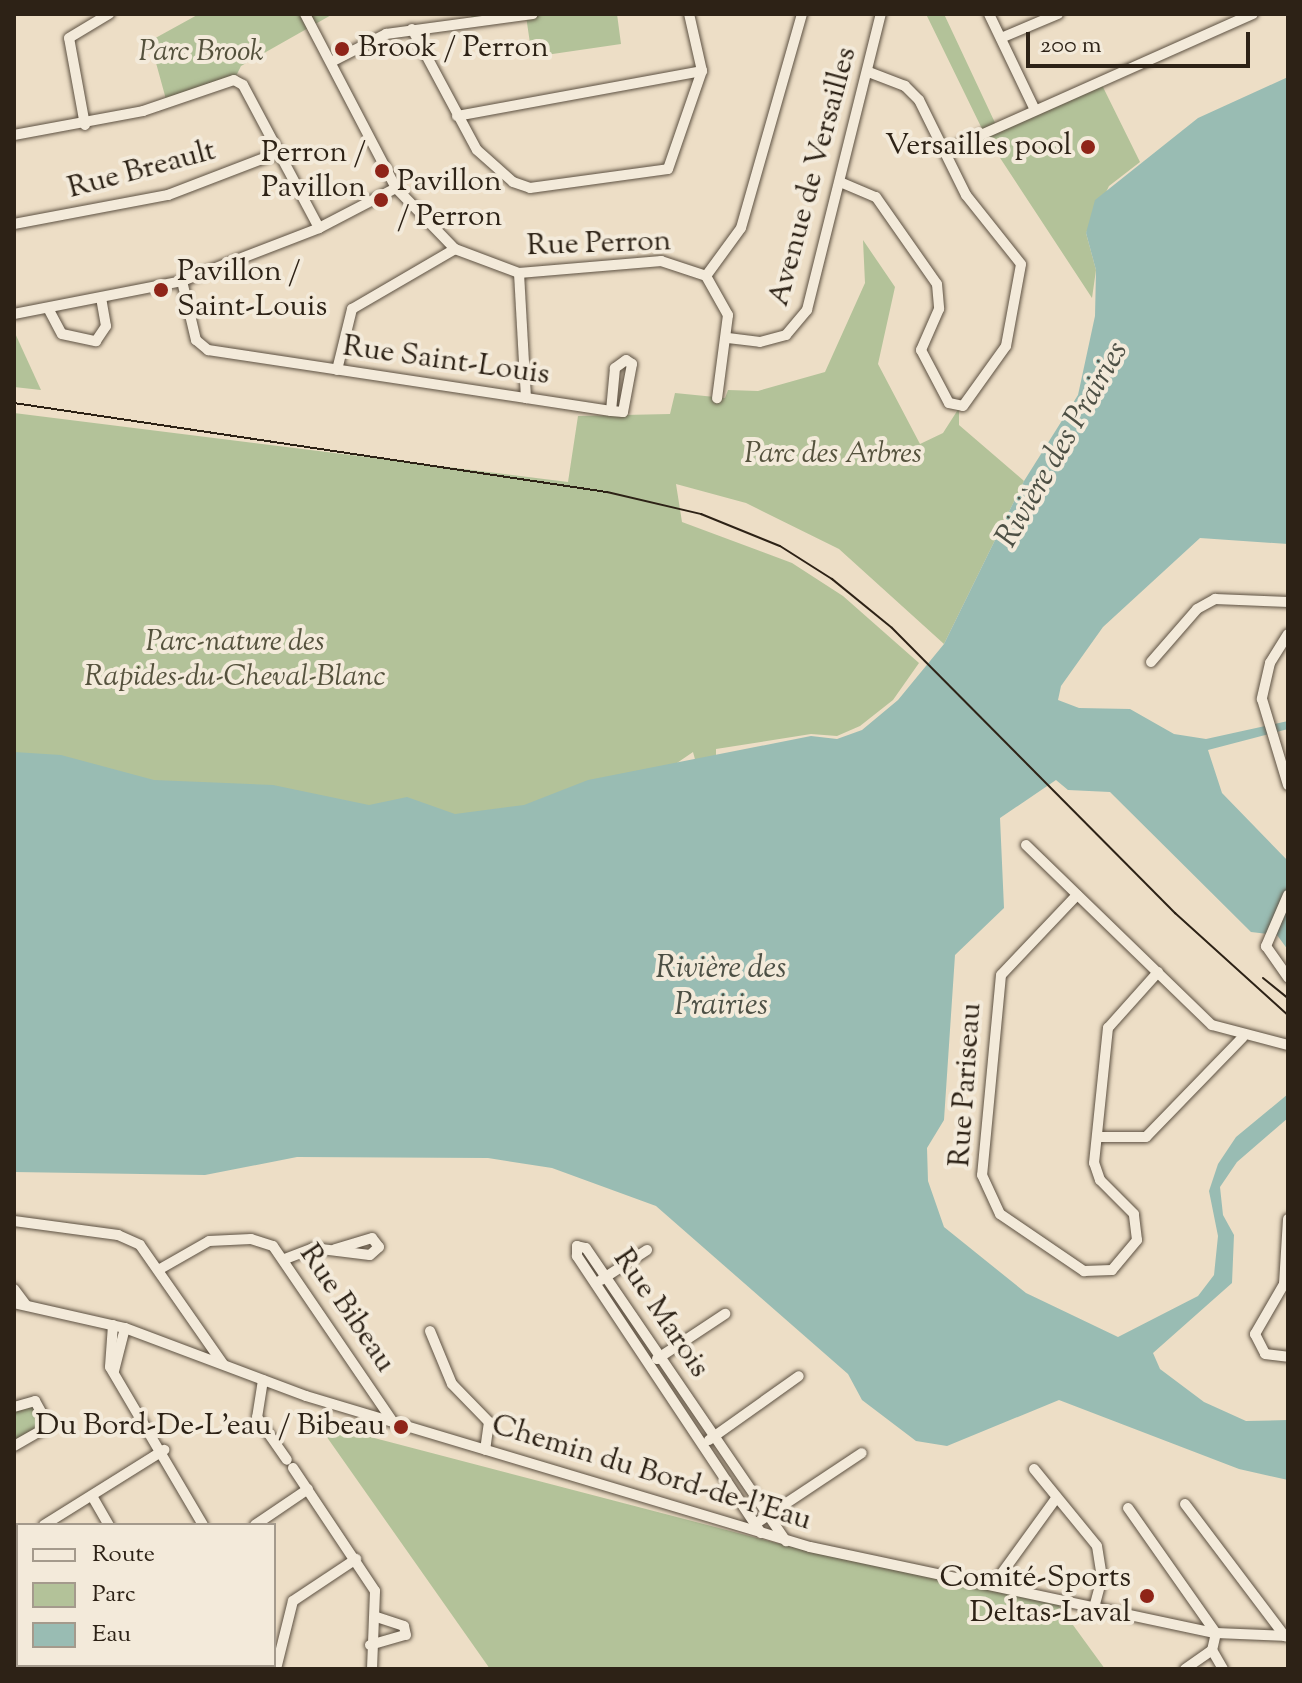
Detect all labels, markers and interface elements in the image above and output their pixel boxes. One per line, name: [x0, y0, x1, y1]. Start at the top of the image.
scale bar: [1030, 16, 1254, 66]
text: 200 m: [1040, 29, 1102, 63]
place label: Brook / Perron: [358, 31, 549, 67]
park label: Parc Brook: [138, 35, 264, 71]
marker: Brook / Perron: [333, 40, 351, 58]
street label: Avenue de Versailles: [762, 44, 866, 310]
place label: Versailles pool: [885, 129, 1072, 165]
street label: Rue Breault: [64, 134, 220, 208]
place label: Perron / Pavillon: [261, 136, 366, 206]
marker: Versailles pool: [1079, 138, 1097, 156]
marker: Perron / Pavillon: [373, 162, 391, 180]
place label: Pavillon / Perron: [397, 165, 502, 236]
marker: Pavillon / Perron: [372, 191, 390, 209]
street label: Rue Perron: [526, 224, 672, 266]
place label: Pavillon / Saint-Louis: [177, 255, 327, 326]
marker: Pavillon / Saint-Louis: [152, 281, 170, 299]
street label: Rue Saint-Louis: [340, 330, 552, 394]
water label: Rivière des Prairies: [989, 335, 1137, 555]
park label: Parc des Arbres: [744, 437, 922, 473]
park label: Parc-nature des Rapides-du-Cheval-Blanc: [84, 625, 386, 696]
water label: Rivière des Prairies: [656, 951, 786, 1026]
street label: Rue Pariseau: [943, 1002, 991, 1168]
street label: Rue Bibeau: [290, 1238, 402, 1380]
street label: Rue Marois: [604, 1243, 716, 1385]
street label: Chemin du Bord-de-l'Eau: [487, 1408, 815, 1540]
place label: Du Bord-De-L'eau / Bibeau: [36, 1409, 385, 1445]
marker: Du Bord-De-L'eau / Bibeau: [392, 1418, 410, 1436]
legend: [16, 1523, 276, 1667]
text: Route: [92, 1538, 155, 1572]
place label: Comité-Sports Deltas-Laval: [939, 1561, 1131, 1632]
text: Parc: [92, 1578, 136, 1612]
marker: Comité-Sports Deltas-Laval: [1138, 1587, 1156, 1605]
text: Eau: [92, 1618, 131, 1652]

